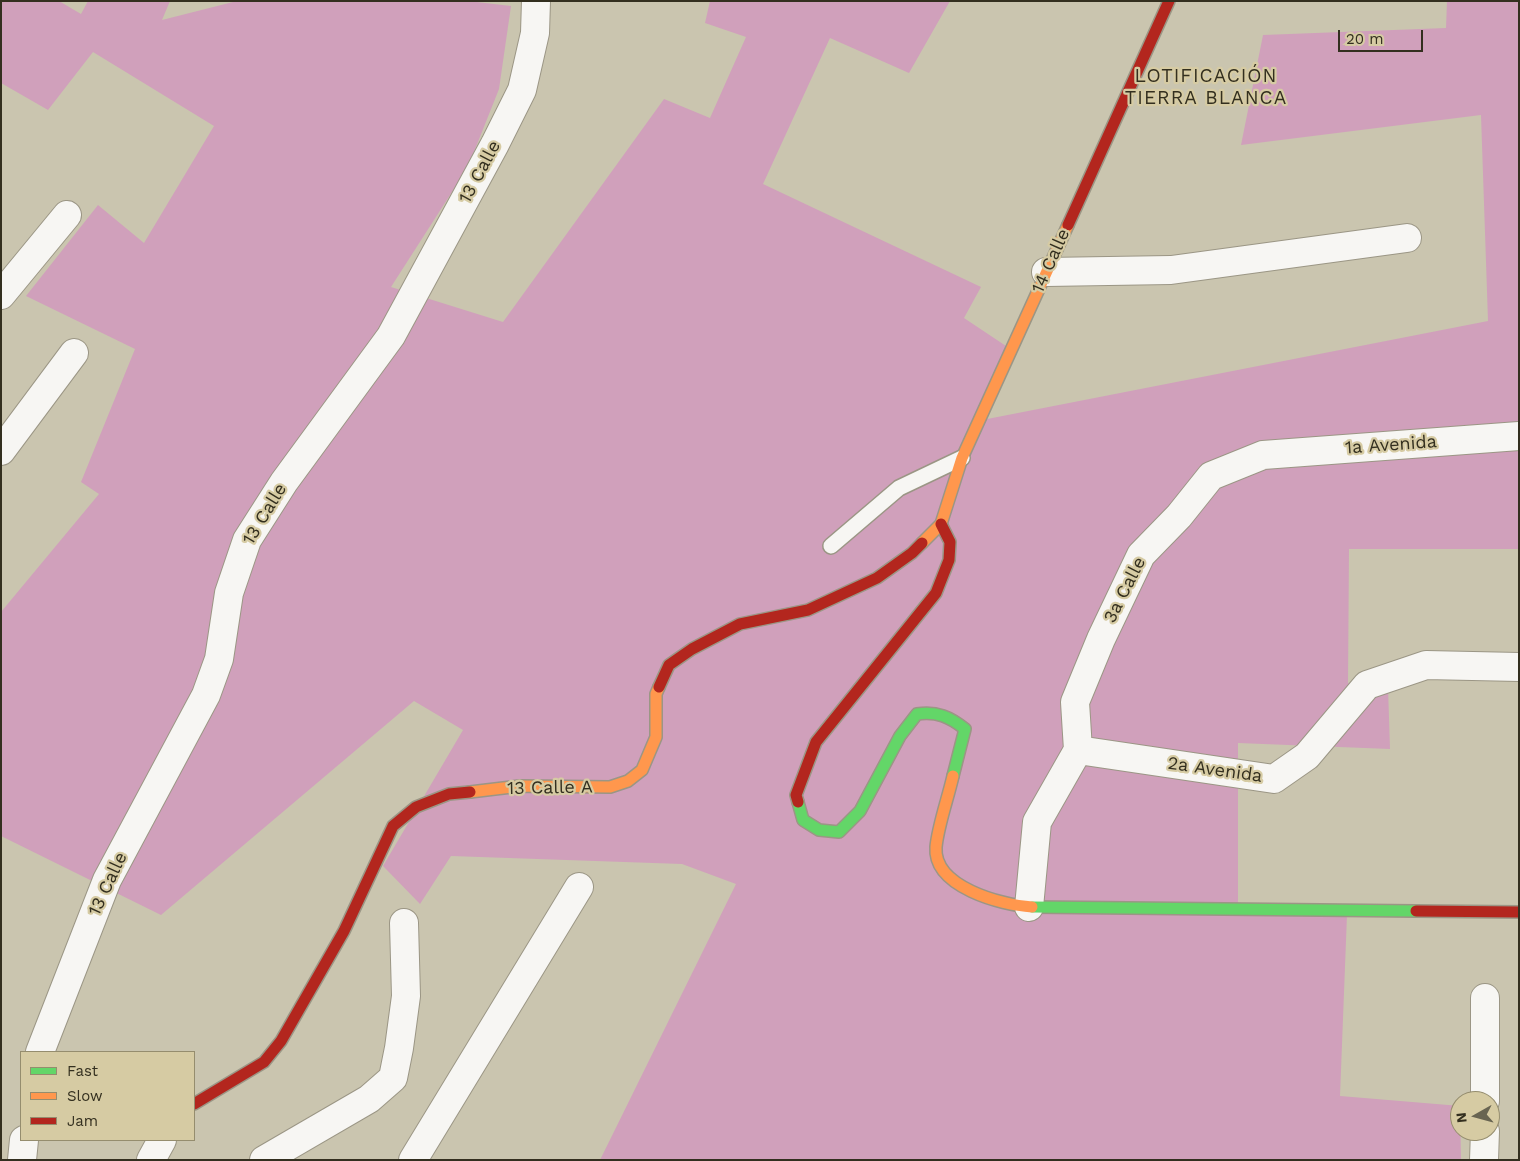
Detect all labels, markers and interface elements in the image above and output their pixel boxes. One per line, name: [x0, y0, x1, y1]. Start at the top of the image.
scale bar: [1340, 20, 1425, 52]
text: 20 m: [1346, 30, 1384, 48]
district label: LOTIFICACIÓN TIERRA BLANCA: [1123, 65, 1289, 109]
street label: 13 Calle: [455, 137, 505, 207]
street label: 14 Calle: [1027, 226, 1075, 296]
street label: 1a Avenida: [1344, 431, 1438, 459]
street label: 13 Calle: [238, 479, 292, 549]
street label: 3a Calle: [1099, 554, 1151, 626]
street label: 2a Avenida: [1166, 753, 1264, 787]
street label: 13 Calle A: [507, 776, 593, 800]
street label: 13 Calle: [84, 849, 132, 919]
legend: [20, 1051, 195, 1141]
text: Fast: [67, 1062, 98, 1080]
text: Slow: [67, 1087, 103, 1105]
north arrow: [1450, 1091, 1500, 1141]
text: Jam: [67, 1112, 98, 1130]
text: N: [1453, 1112, 1470, 1124]

